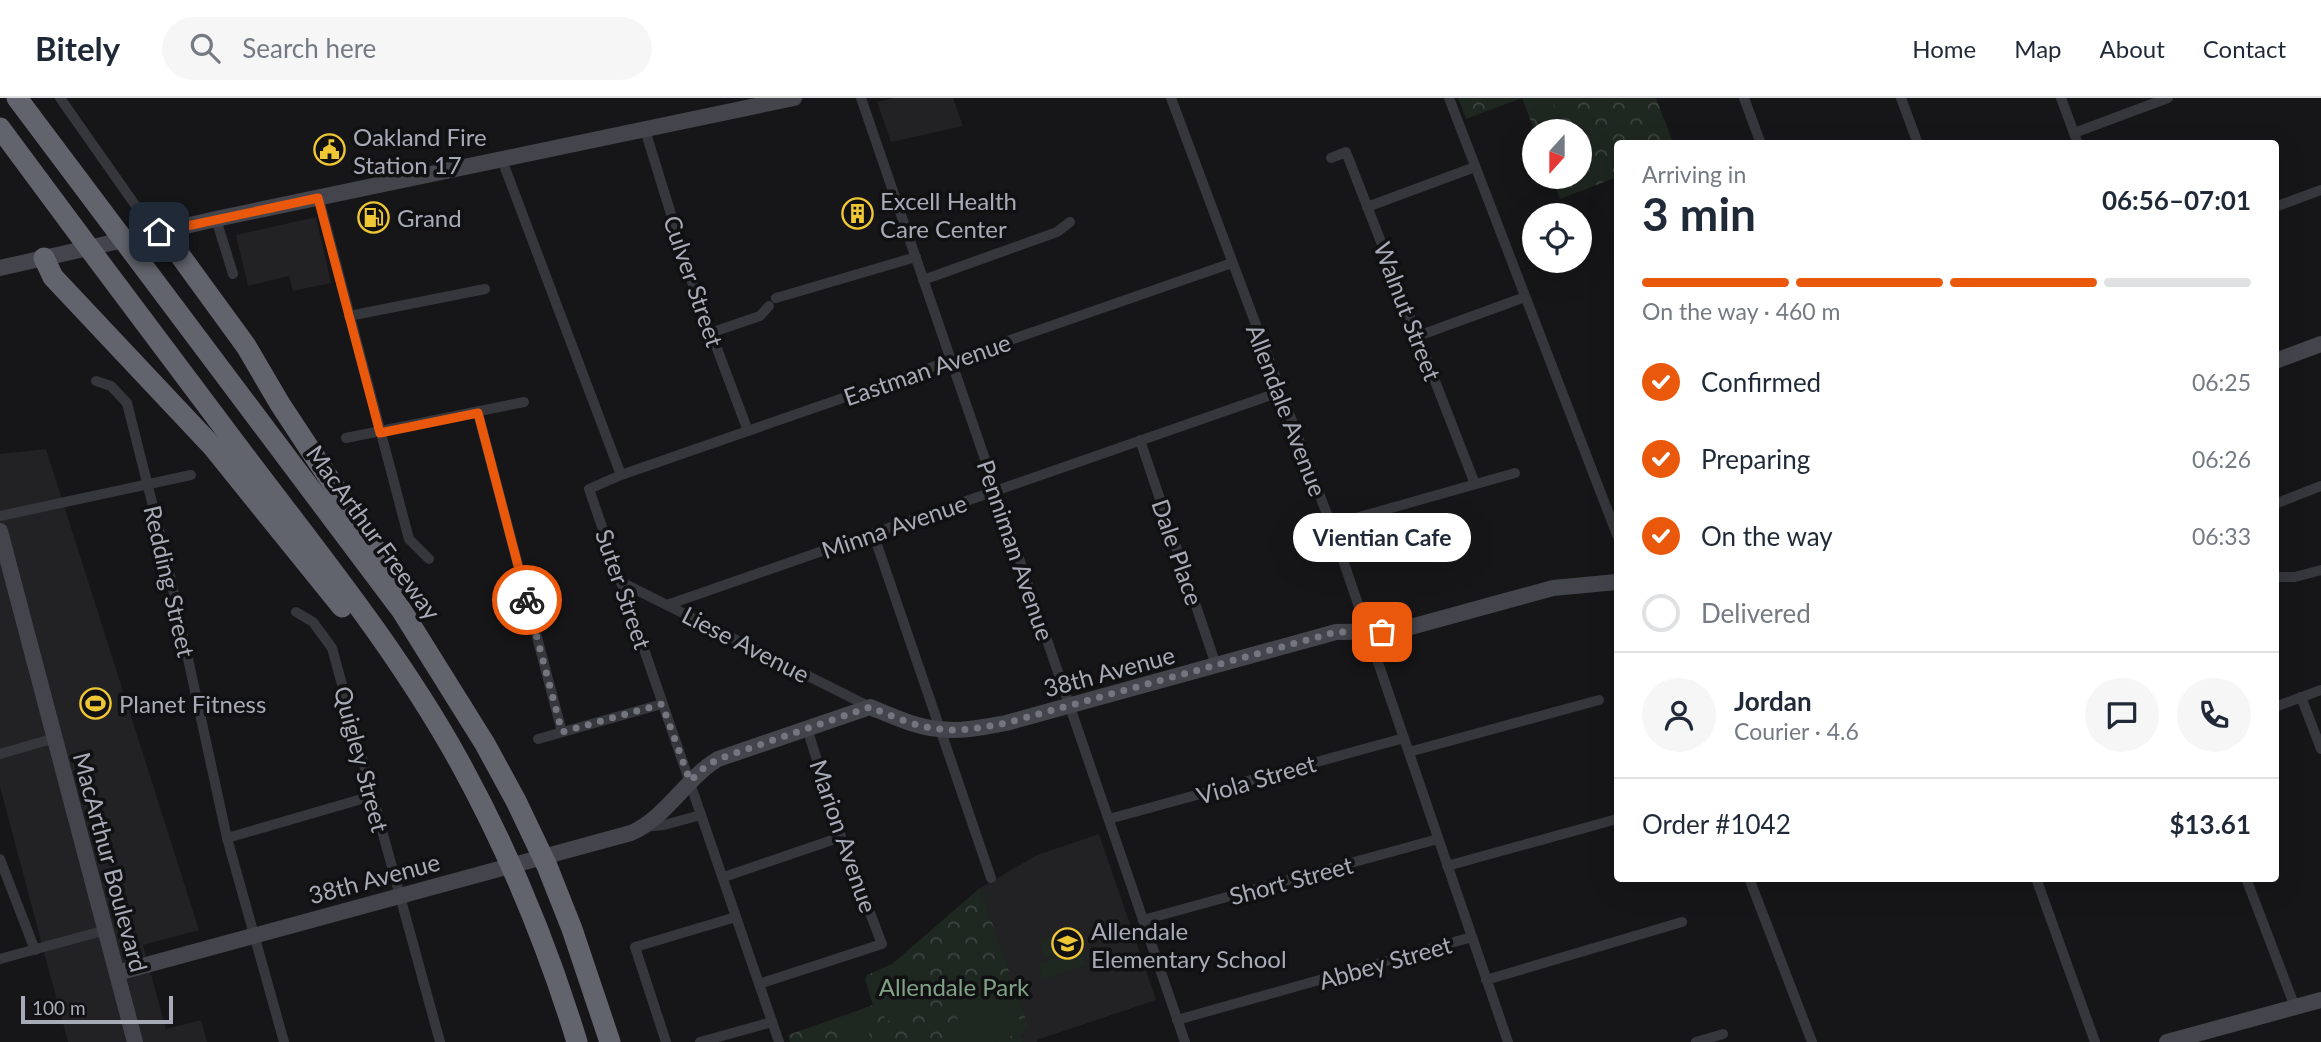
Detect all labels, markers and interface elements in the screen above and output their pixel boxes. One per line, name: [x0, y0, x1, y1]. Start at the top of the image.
search box: [162, 17, 652, 80]
text: Bitely: [35, 28, 120, 68]
icon: search: [186, 29, 224, 67]
text: Search here: [242, 32, 376, 64]
text: Home: [1912, 34, 1976, 63]
text: Map: [2014, 34, 2062, 63]
text: About: [2100, 34, 2165, 63]
text: Contact: [2203, 34, 2286, 63]
north arrow: [1522, 119, 1592, 189]
map controls: [1522, 119, 1592, 273]
place label: Oakland Fire Station 17: [353, 122, 487, 179]
public building icon: Oakland Fire Station 17: [313, 133, 347, 167]
text: Arriving in: [1642, 160, 1746, 188]
text: 06:56–07:01: [2102, 184, 2251, 216]
place label: Excell Health Care Center: [880, 186, 1017, 243]
text: 3 min: [1642, 186, 1756, 241]
building icon: Excell Health Care Center: [840, 197, 874, 231]
fuel station icon: Grand: [357, 200, 391, 234]
pin: [129, 202, 189, 262]
place label: Grand: [397, 203, 462, 232]
button: locate: [1522, 203, 1592, 273]
street label: Culver Street: [658, 211, 730, 351]
icon: home: [140, 213, 178, 251]
street label: Walnut Street: [1368, 238, 1448, 385]
text: On the way · 460 m: [1642, 297, 1841, 325]
street label: Allendale Avenue: [1241, 320, 1333, 500]
street label: Eastman Avenue: [840, 327, 1014, 411]
icon: check: [1642, 363, 1680, 401]
text: Confirmed: [1701, 366, 1821, 398]
text: 06:25: [2192, 368, 2251, 396]
street label: MacArthur Freeway: [301, 439, 447, 625]
icon: check: [1642, 440, 1680, 478]
text: Preparing: [1701, 443, 1810, 475]
text: 06:26: [2192, 445, 2251, 473]
street label: Penniman Avenue: [972, 456, 1060, 644]
street label: Minna Avenue: [818, 488, 970, 564]
street label: Dale Place: [1146, 495, 1210, 609]
street label: Redding Street: [138, 502, 202, 660]
callout: Vientian Cafe: [1293, 513, 1471, 562]
icon: check: [1642, 517, 1680, 555]
text: On the way: [1701, 520, 1833, 552]
text: 06:33: [2192, 522, 2251, 550]
text: Vientian Cafe: [1313, 523, 1451, 551]
street label: Suter Street: [590, 525, 658, 653]
courier: [492, 565, 562, 635]
icon: bike: [508, 581, 546, 619]
text: Delivered: [1701, 597, 1811, 629]
street label: Liese Avenue: [678, 600, 814, 688]
pin: [1352, 602, 1412, 662]
icon: bag: [1363, 613, 1401, 651]
street label: 38th Avenue: [1040, 640, 1178, 702]
button: person: [1642, 678, 1716, 752]
button: chat: [2085, 678, 2159, 752]
button: phone: [2177, 678, 2251, 752]
street label: Quigley Street: [329, 683, 395, 835]
text: Jordan: [1734, 685, 1812, 717]
sports icon: Planet Fitness: [79, 686, 113, 720]
place label: Planet Fitness: [119, 689, 266, 718]
text: Courier · 4.6: [1734, 717, 1859, 745]
street label: Viola Street: [1193, 748, 1319, 810]
street label: MacArthur Boulevard: [68, 749, 154, 975]
street label: Marion Avenue: [804, 756, 884, 916]
text: Order #1042: [1642, 808, 1791, 840]
text: $13.61: [2169, 808, 2251, 840]
street label: 38th Avenue: [305, 847, 443, 909]
street label: Short Street: [1226, 850, 1356, 910]
place label: Allendale Elementary School: [1091, 916, 1287, 973]
school or university icon: Allendale Elementary School: [1051, 927, 1085, 961]
street label: Abbey Street: [1315, 929, 1455, 995]
park label: Allendale Park: [879, 972, 1030, 1001]
scale bar: [21, 993, 173, 1025]
text: 100 m: [32, 996, 86, 1019]

